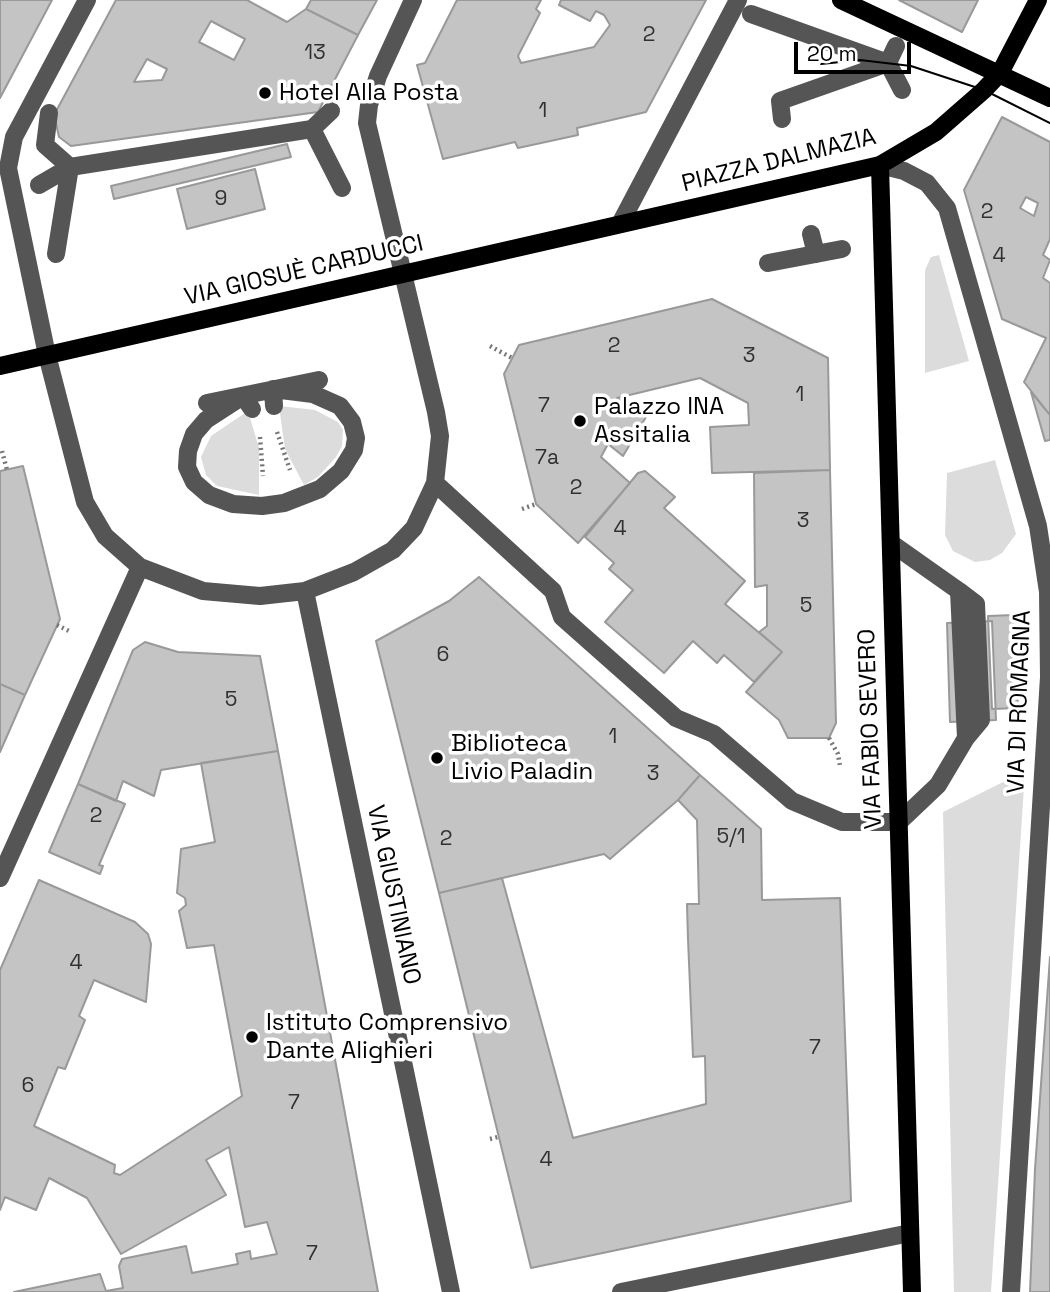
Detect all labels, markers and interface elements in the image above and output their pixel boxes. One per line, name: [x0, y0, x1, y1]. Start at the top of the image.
house number: 2: [643, 22, 655, 48]
scale bar: [798, 28, 915, 72]
house number: 13: [304, 40, 326, 66]
text: 20 m: [807, 40, 857, 67]
place label: Hotel Alla Posta: [279, 79, 459, 107]
marker: Hotel Alla Posta: [257, 85, 273, 101]
house number: 1: [539, 98, 547, 124]
street label: PIAZZA DALMAZIA: [679, 123, 879, 199]
house number: 9: [215, 186, 227, 212]
house number: 2: [981, 199, 993, 225]
street label: VIA GIOSUÈ CARDUCCI: [182, 230, 426, 312]
house number: 4: [992, 243, 1006, 269]
house number: 2: [608, 333, 620, 359]
house number: 3: [743, 343, 755, 369]
house number: 1: [796, 382, 804, 408]
house number: 7: [538, 393, 550, 419]
place label: Palazzo INA Assitalia: [594, 393, 724, 449]
marker: Palazzo INA Assitalia: [572, 413, 588, 429]
house number: 7a: [535, 445, 559, 471]
house number: 2: [570, 475, 582, 501]
house number: 3: [797, 508, 809, 534]
house number: 4: [613, 516, 627, 542]
house number: 5: [800, 593, 812, 619]
street label: VIA DI ROMAGNA: [1002, 610, 1038, 794]
street label: VIA FABIO SEVERO: [853, 628, 889, 830]
house number: 6: [437, 642, 449, 668]
house number: 5: [225, 687, 237, 713]
house number: 1: [609, 724, 617, 750]
place label: Biblioteca Livio Paladin: [451, 730, 593, 786]
marker: Biblioteca Livio Paladin: [429, 750, 445, 766]
house number: 3: [647, 761, 659, 787]
house number: 2: [90, 803, 102, 829]
street label: VIA GIUSTINIANO: [360, 803, 426, 987]
house number: 5/1: [716, 824, 746, 850]
house number: 2: [440, 826, 452, 852]
house number: 4: [69, 950, 83, 976]
place label: Istituto Comprensivo Dante Alighieri: [266, 1009, 508, 1065]
marker: Istituto Comprensivo Dante Alighieri: [244, 1029, 260, 1045]
house number: 7: [809, 1035, 821, 1061]
house number: 6: [22, 1073, 34, 1099]
house number: 7: [288, 1090, 300, 1116]
house number: 4: [539, 1147, 553, 1173]
house number: 7: [306, 1241, 318, 1267]

